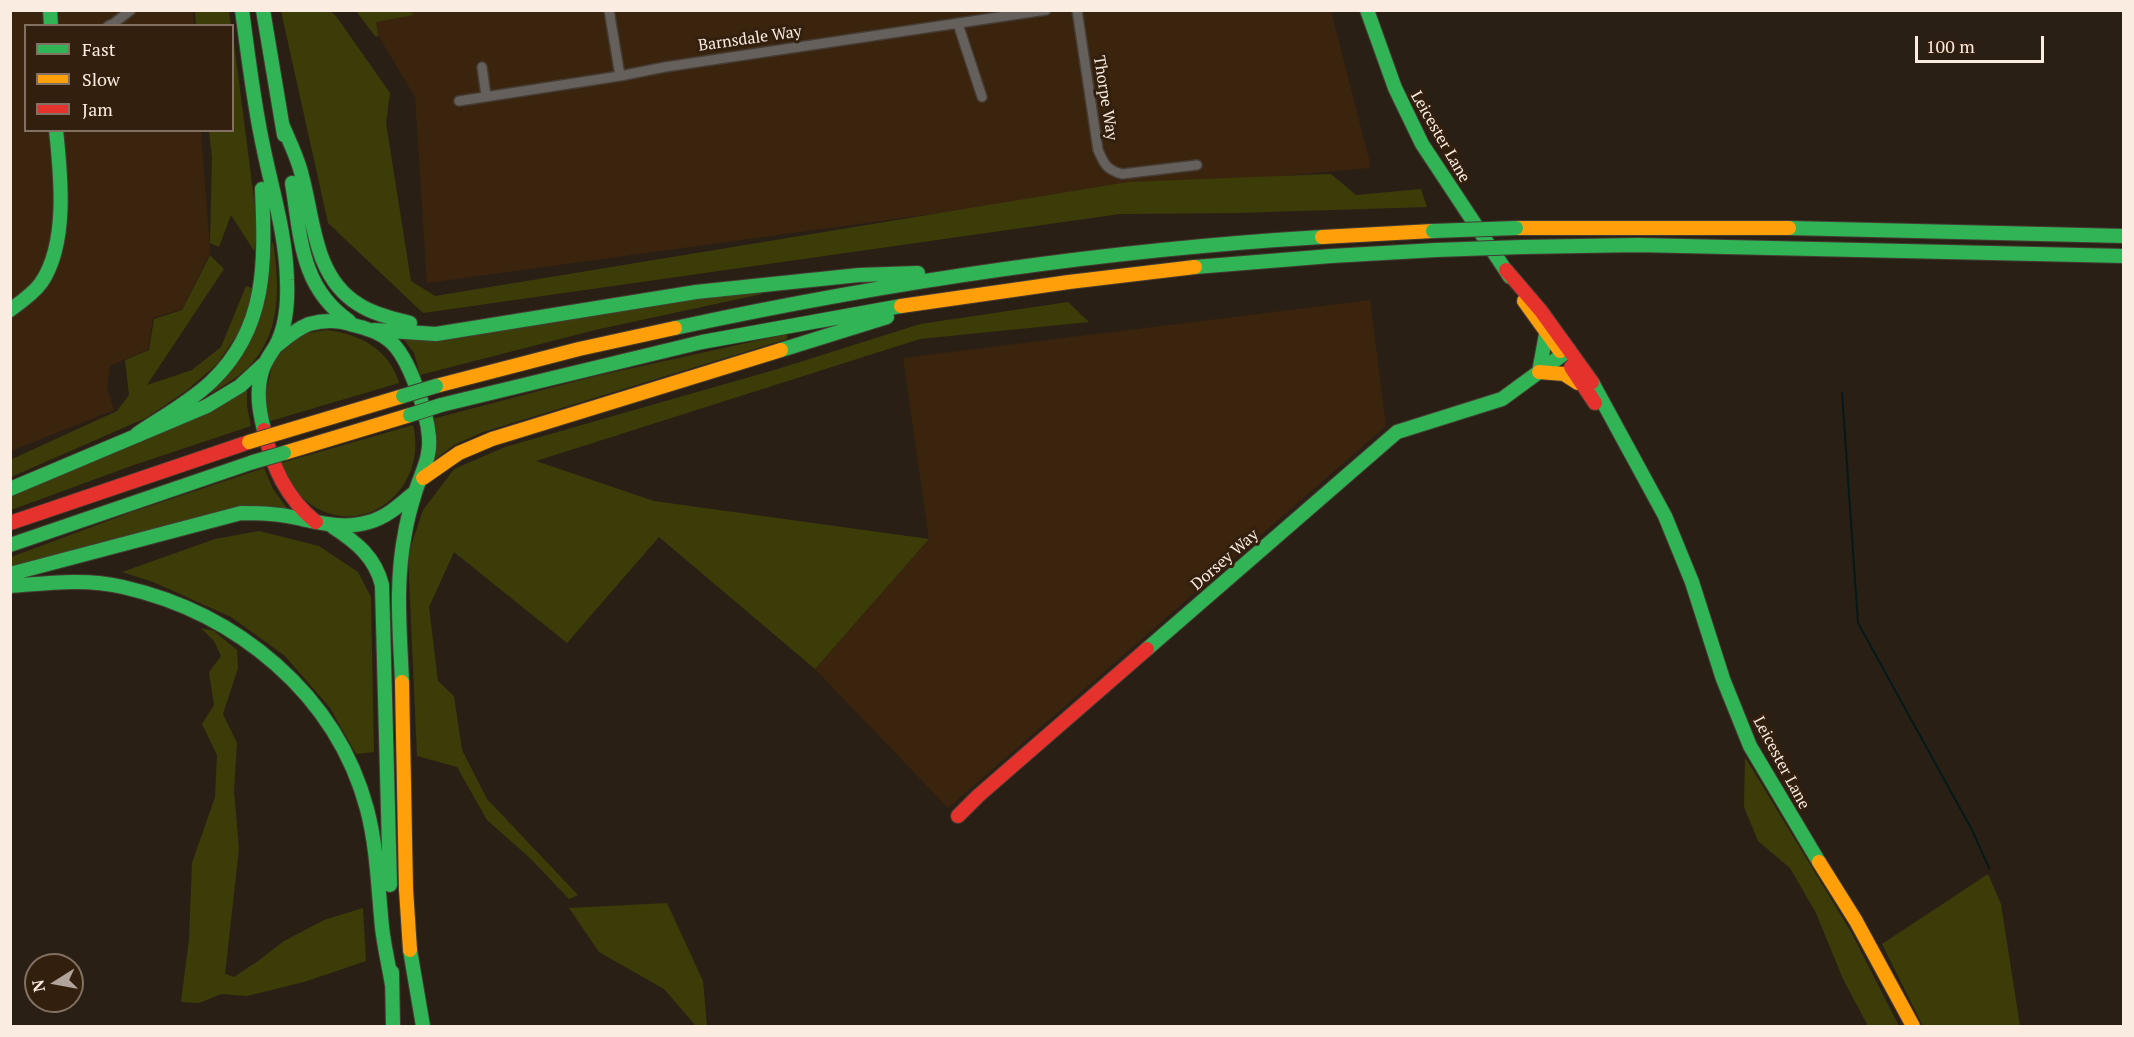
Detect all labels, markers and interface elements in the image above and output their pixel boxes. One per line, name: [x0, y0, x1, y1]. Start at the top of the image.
street label: Barnsdale Way: [697, 22, 803, 56]
legend: [24, 24, 234, 132]
scale bar: [1918, 24, 2047, 62]
text: 100 m: [1926, 34, 1975, 58]
text: Fast: [82, 37, 115, 61]
street label: Thorpe Way: [1089, 54, 1121, 142]
text: Slow: [82, 67, 120, 91]
street label: Leicester Lane: [1406, 88, 1474, 186]
text: Jam: [82, 97, 113, 121]
street label: Dorsey Way: [1187, 526, 1263, 594]
street label: Leicester Lane: [1749, 713, 1813, 813]
north arrow: [24, 953, 84, 1013]
text: N: [26, 978, 50, 994]

